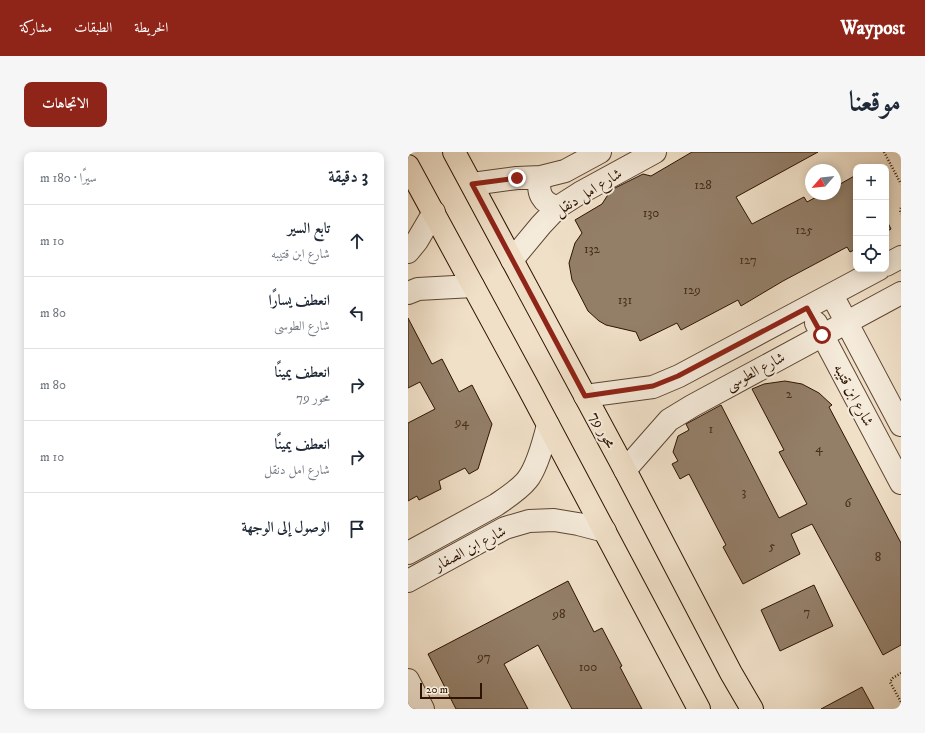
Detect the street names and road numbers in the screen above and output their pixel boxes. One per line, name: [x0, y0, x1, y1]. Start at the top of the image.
street label: شارع امل دنقل: [551, 164, 627, 223]
street label: شارع الطوسى: [722, 348, 790, 398]
street label: شارع ابن قتيبه: [827, 361, 878, 431]
street label: محور 79: [585, 409, 620, 452]
street label: شارع ابن الصفار: [429, 522, 511, 579]

